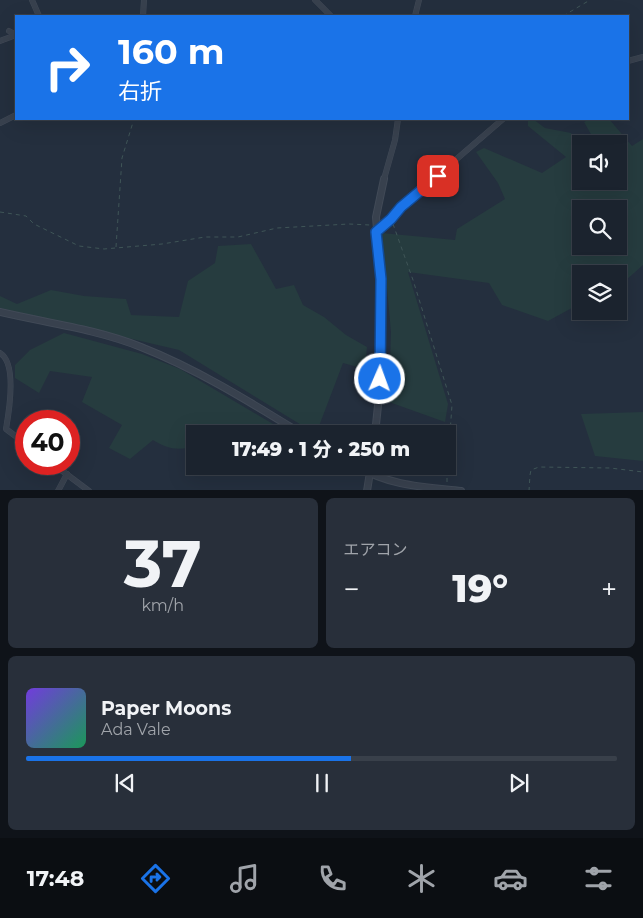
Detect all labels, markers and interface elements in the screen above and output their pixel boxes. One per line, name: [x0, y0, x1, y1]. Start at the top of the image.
text: 160 m: [118, 30, 224, 73]
icon: right: [35, 35, 100, 100]
text: 右折: [118, 78, 162, 105]
map controls: [572, 135, 627, 320]
button: sound: [572, 135, 627, 190]
pin: [417, 155, 459, 197]
icon: arrive: [424, 162, 452, 190]
button: search: [572, 200, 627, 255]
button: layers: [572, 265, 627, 320]
position arrow: [353, 352, 405, 404]
speed limit sign: 40: [15, 410, 80, 475]
text: 17:49 · 1 分 · 250 m: [232, 438, 410, 461]
text: 37: [124, 524, 202, 603]
text: エアコン: [344, 540, 408, 559]
text: 19°: [452, 565, 508, 612]
text: −: [344, 572, 360, 606]
text: +: [601, 572, 617, 606]
text: km/h: [141, 596, 184, 615]
text: Paper Moons: [101, 697, 231, 720]
text: Ada Vale: [101, 720, 171, 739]
icon: previous: [111, 769, 139, 797]
icon: pause: [308, 769, 336, 797]
icon: next: [505, 769, 533, 797]
icon: directions: [138, 861, 173, 896]
icon: music: [227, 861, 262, 896]
icon: phone: [315, 861, 350, 896]
icon: climate: [404, 861, 439, 896]
icon: car: [493, 861, 528, 896]
icon: filters: [581, 861, 616, 896]
text: 17:48: [27, 865, 84, 892]

